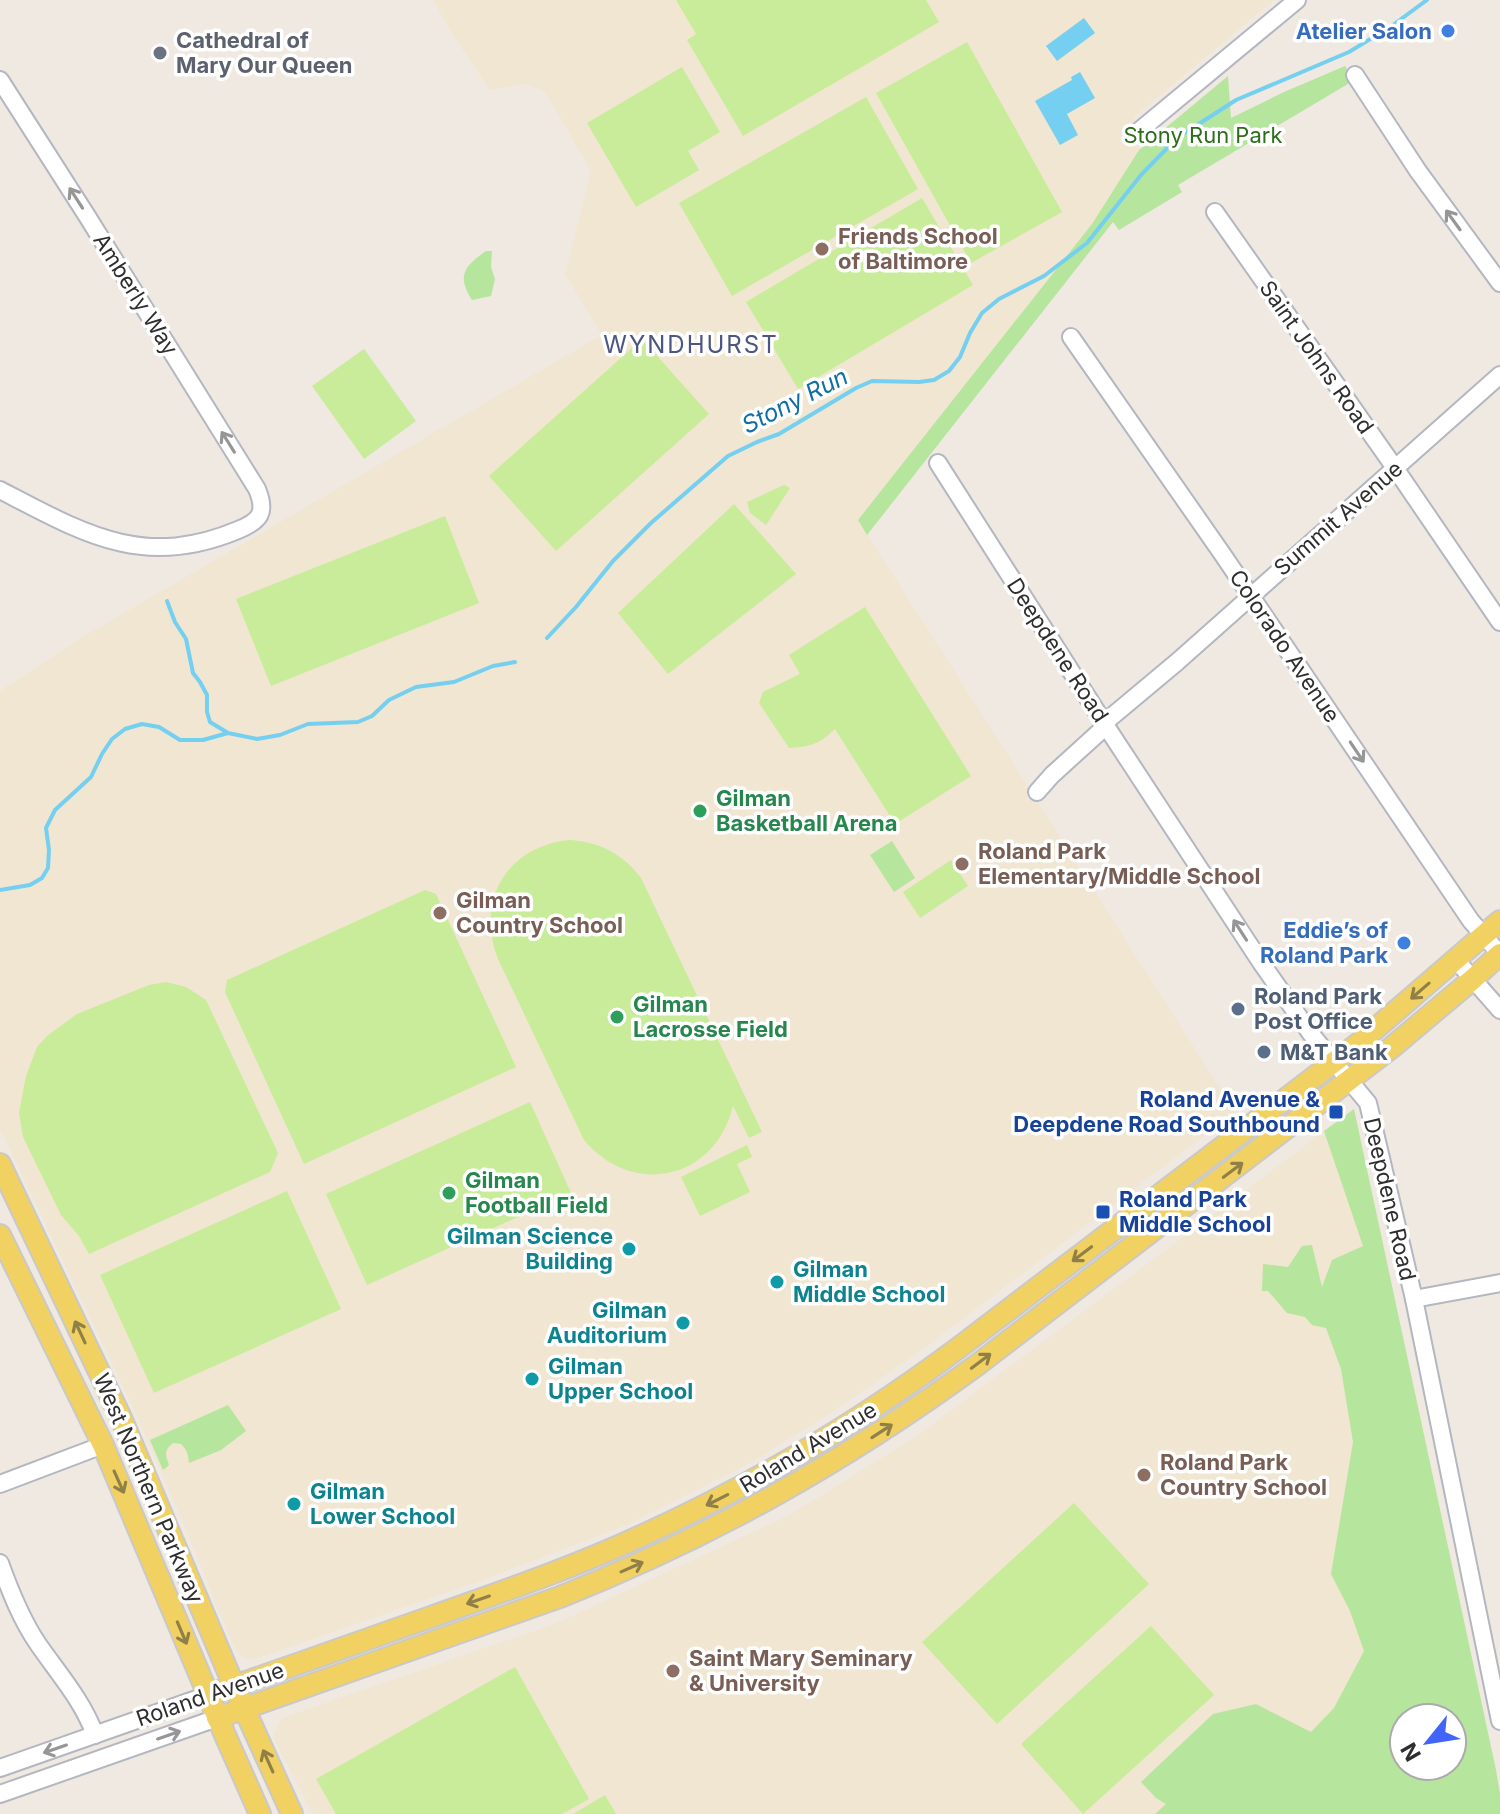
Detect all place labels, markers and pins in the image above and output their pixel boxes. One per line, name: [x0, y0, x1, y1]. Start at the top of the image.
place label: Atelier Salon: [1296, 18, 1432, 44]
marker: Atelier Salon: [1439, 22, 1457, 40]
place label: Cathedral of Mary Our Queen: [176, 27, 353, 78]
marker: Cathedral of Mary Our Queen: [151, 44, 169, 62]
place label: Friends School of Baltimore: [838, 223, 998, 274]
marker: Friends School of Baltimore: [813, 240, 831, 258]
place label: Gilman Basketball Arena: [716, 785, 898, 836]
marker: Gilman Basketball Arena: [691, 802, 709, 820]
place label: Roland Park Elementary/Middle School: [978, 838, 1261, 889]
marker: Roland Park Elementary/Middle School: [953, 855, 971, 873]
place label: Gilman Country School: [456, 887, 623, 938]
marker: Gilman Country School: [431, 904, 449, 922]
place label: Eddie’s of Roland Park: [1260, 917, 1388, 968]
marker: Eddie’s of Roland Park: [1395, 934, 1413, 952]
place label: Roland Park Post Office: [1254, 983, 1382, 1034]
place label: Gilman Lacrosse Field: [633, 991, 788, 1042]
marker: Roland Park Post Office: [1229, 1000, 1247, 1018]
marker: Gilman Lacrosse Field: [608, 1008, 626, 1026]
place label: M&T Bank: [1280, 1039, 1388, 1065]
marker: M&T Bank: [1255, 1043, 1273, 1061]
place label: Roland Avenue & Deepdene Road Southbound: [1013, 1086, 1320, 1137]
marker: Roland Avenue & Deepdene Road Southbound: [1327, 1103, 1345, 1121]
place label: Gilman Football Field: [465, 1167, 608, 1218]
marker: Gilman Football Field: [440, 1184, 458, 1202]
place label: Roland Park Middle School: [1119, 1186, 1271, 1237]
marker: Roland Park Middle School: [1094, 1203, 1112, 1221]
place label: Gilman Science Building: [447, 1223, 613, 1274]
marker: Gilman Science Building: [620, 1240, 638, 1258]
place label: Gilman Middle School: [793, 1256, 945, 1307]
marker: Gilman Middle School: [768, 1273, 786, 1291]
place label: Gilman Auditorium: [547, 1297, 667, 1348]
marker: Gilman Auditorium: [674, 1314, 692, 1332]
place label: Gilman Upper School: [548, 1353, 693, 1404]
marker: Gilman Upper School: [523, 1370, 541, 1388]
place label: Roland Park Country School: [1160, 1449, 1327, 1500]
marker: Roland Park Country School: [1135, 1466, 1153, 1484]
place label: Gilman Lower School: [310, 1478, 455, 1529]
marker: Gilman Lower School: [285, 1495, 303, 1513]
place label: Saint Mary Seminary & University: [689, 1645, 913, 1696]
marker: Saint Mary Seminary & University: [664, 1662, 682, 1680]

